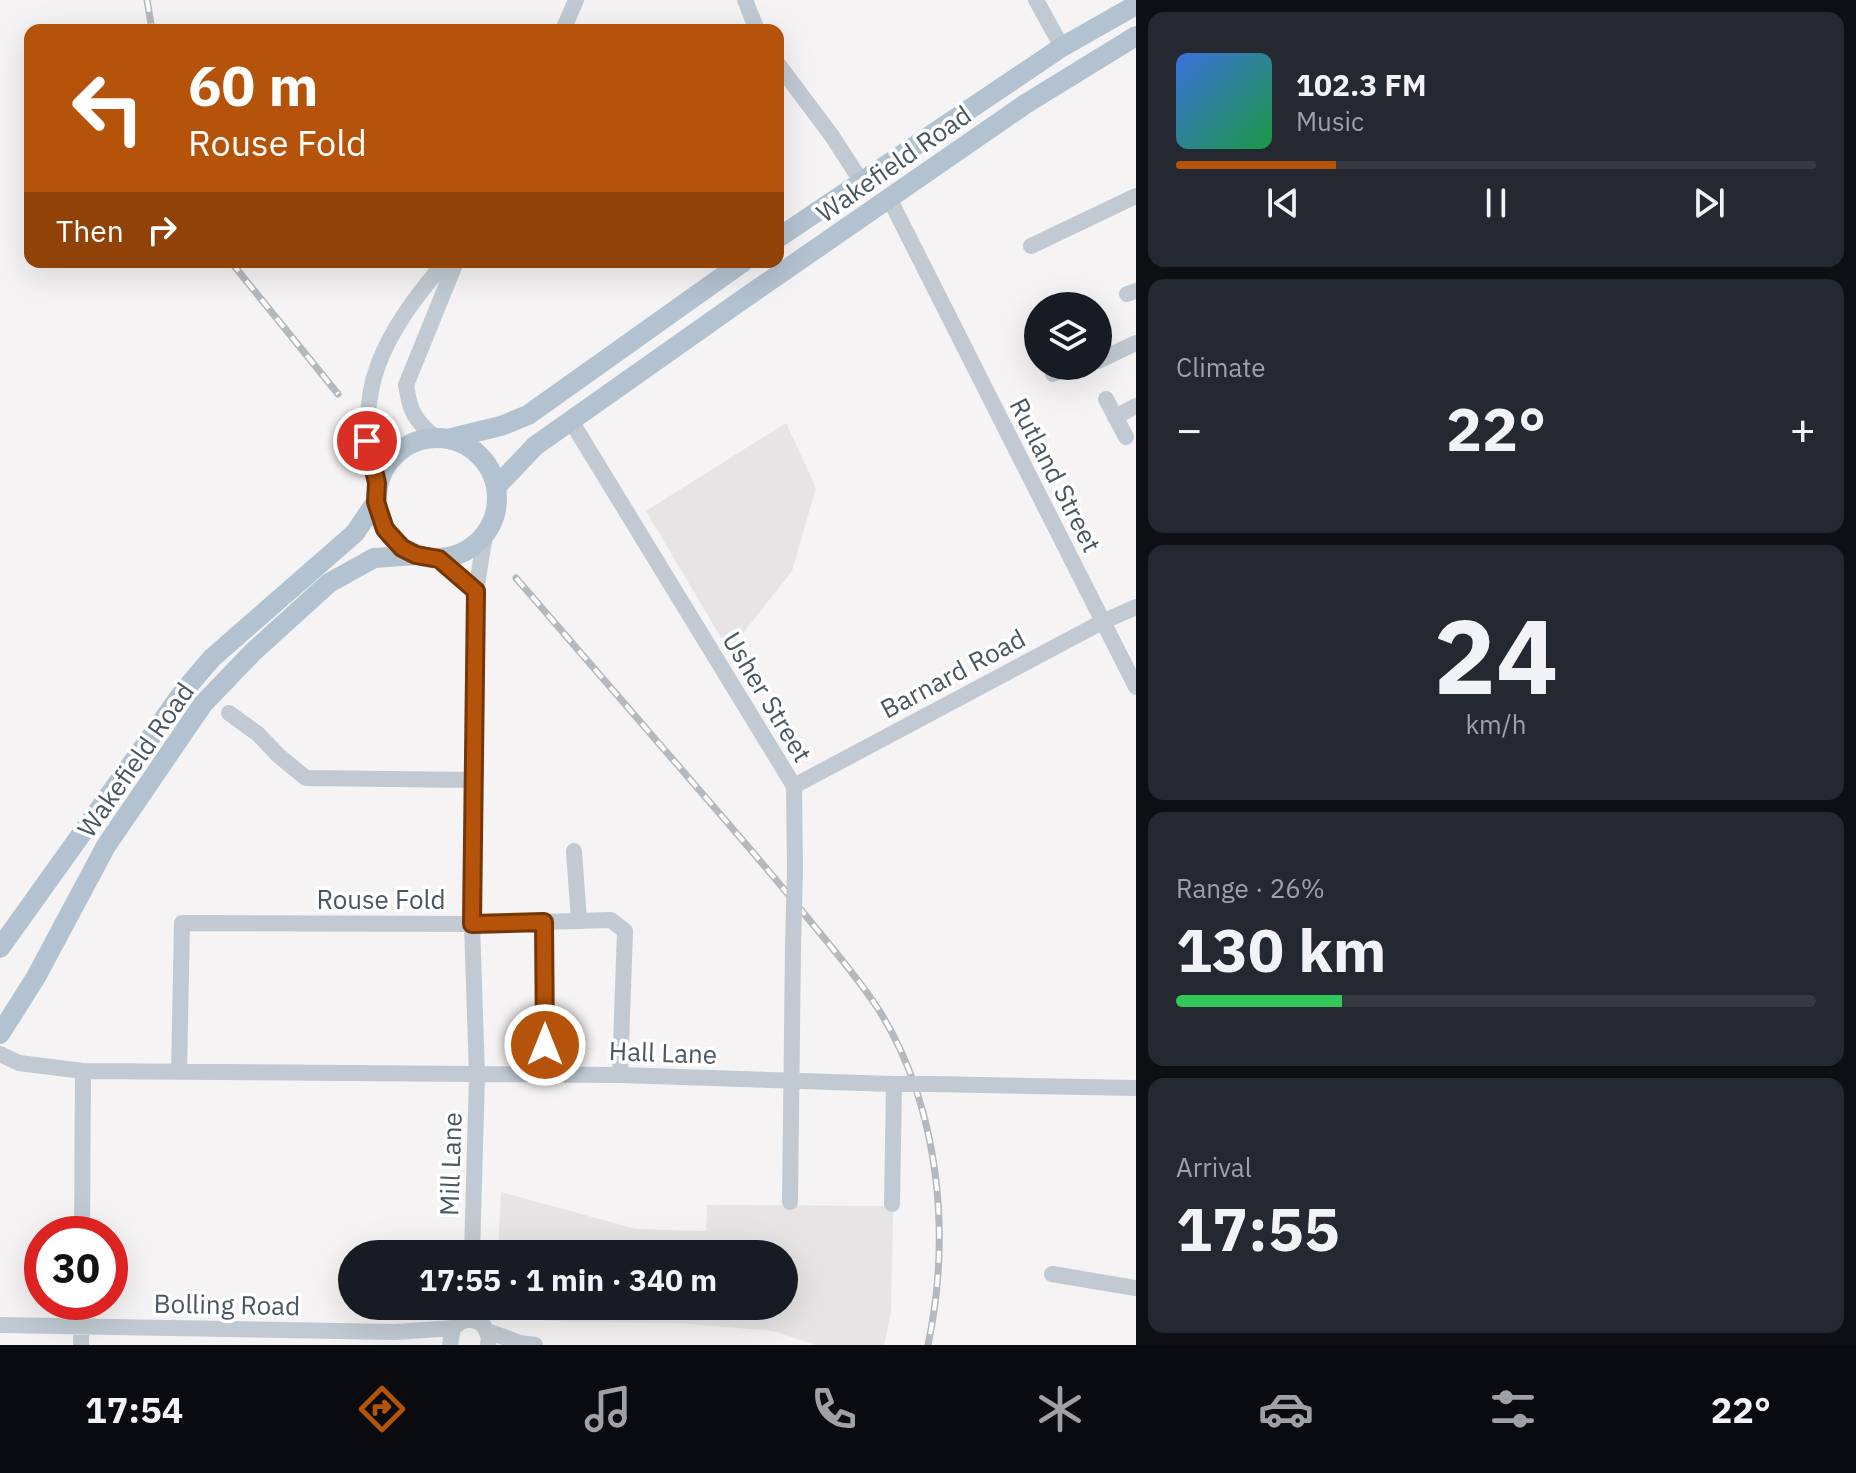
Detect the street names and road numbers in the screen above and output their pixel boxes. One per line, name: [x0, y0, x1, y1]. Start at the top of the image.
street label: Wakefield Road: [809, 97, 977, 229]
street label: Rutland Street: [1002, 392, 1109, 557]
street label: Barnard Road: [874, 621, 1031, 726]
street label: Usher Street: [716, 625, 820, 768]
street label: Wakefield Road: [69, 675, 201, 843]
street label: Rouse Fold: [316, 882, 446, 916]
street label: Hall Lane: [608, 1033, 718, 1071]
street label: Mill Lane: [431, 1112, 469, 1216]
street label: Bolling Road: [153, 1286, 301, 1322]

